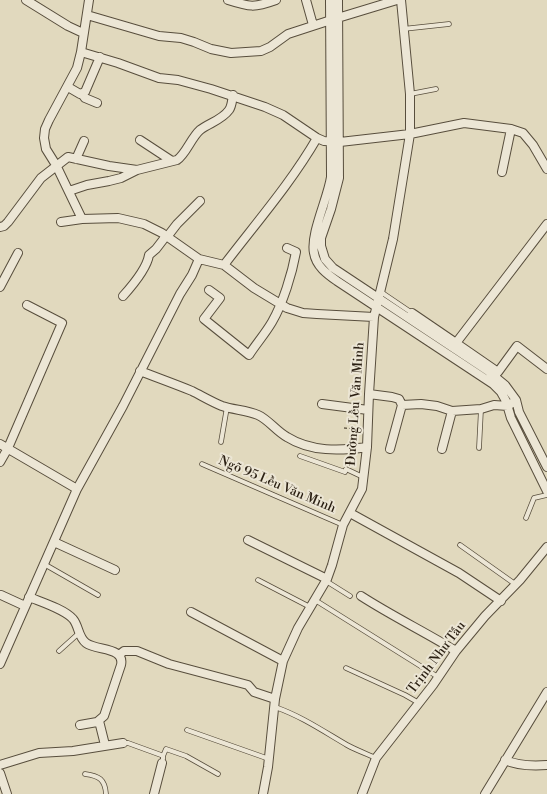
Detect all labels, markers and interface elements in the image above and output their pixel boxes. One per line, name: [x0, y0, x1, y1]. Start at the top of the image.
street label: Đường Lều Văn Minh: [344, 342, 368, 466]
street label: Ngõ 95 Lều Văn Minh: [216, 453, 338, 517]
street label: Trịnh Như Tấu: [405, 619, 469, 697]

